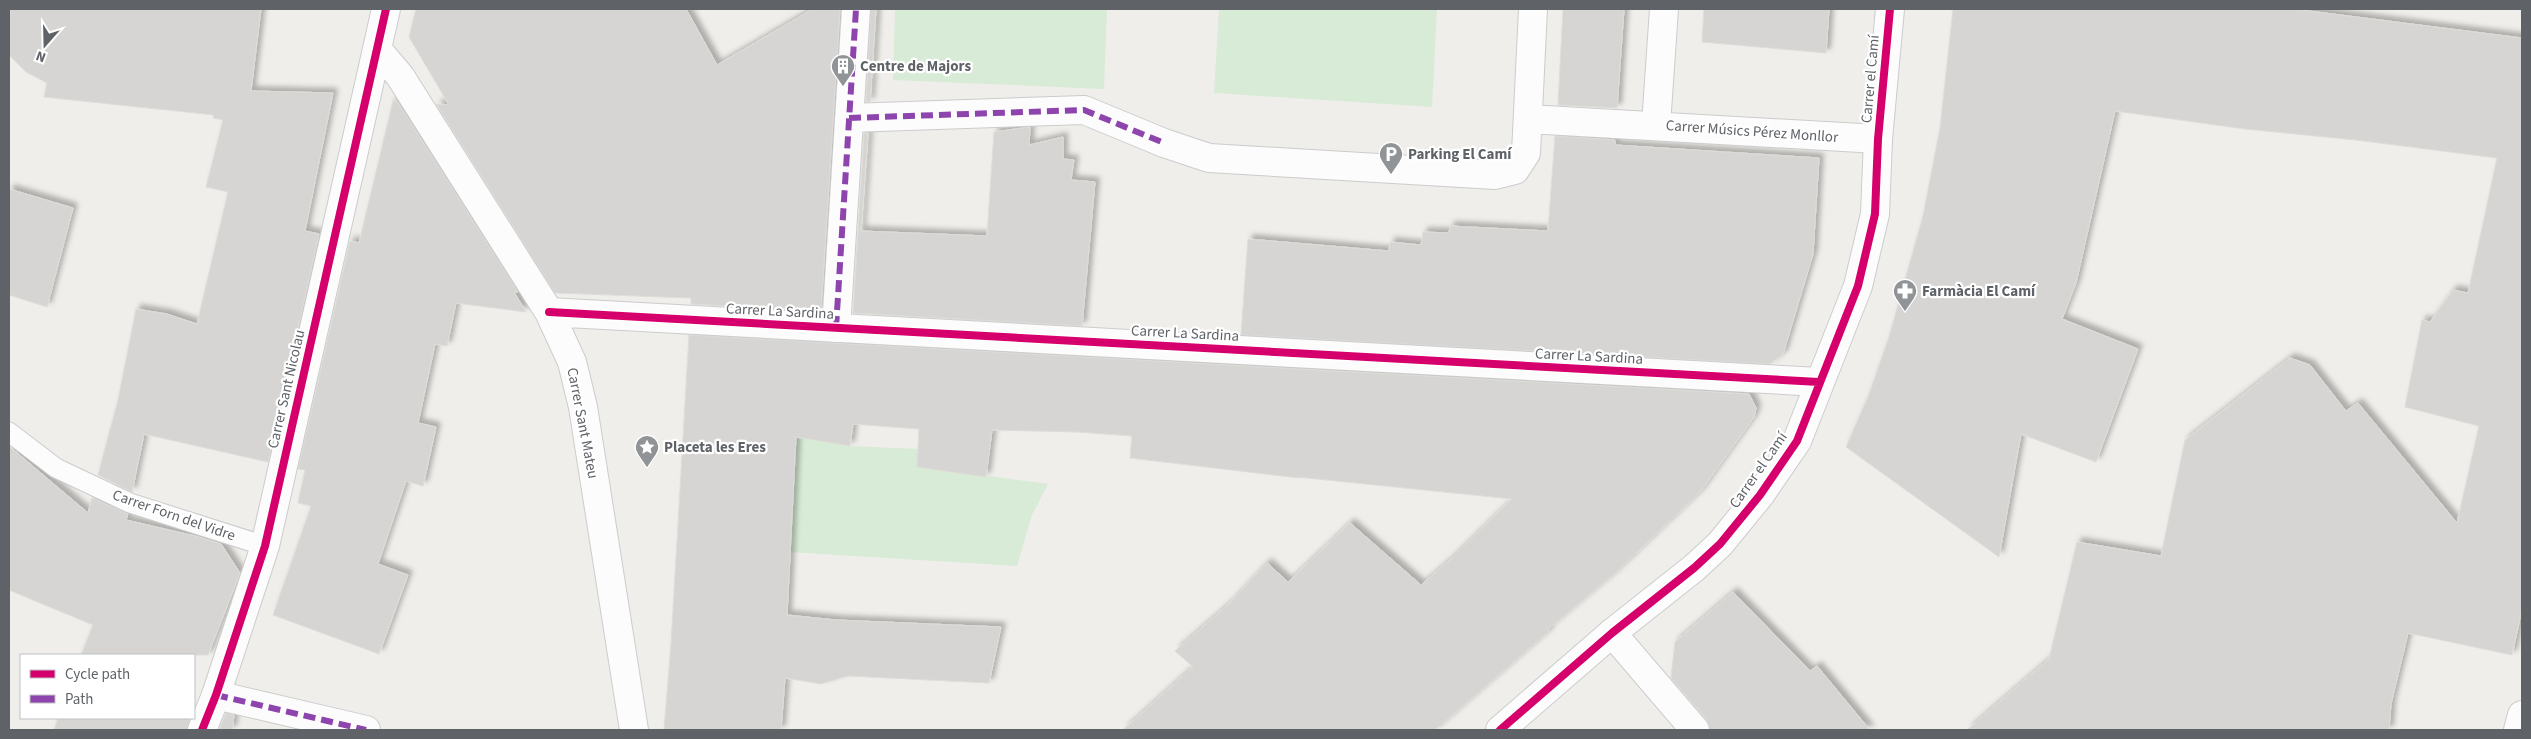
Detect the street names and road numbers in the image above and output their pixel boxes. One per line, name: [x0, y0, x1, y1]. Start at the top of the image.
street label: Carrer el Camí: [1856, 33, 1885, 124]
street label: Carrer Músics Pérez Monllor: [1665, 115, 1840, 148]
street label: Carrer La Sardina: [725, 298, 835, 325]
street label: Carrer La Sardina: [1130, 320, 1240, 347]
street label: Carrer Sant Nicolau: [263, 328, 310, 451]
street label: Carrer La Sardina: [1534, 343, 1644, 370]
street label: Carrer Sant Mateu: [561, 366, 604, 480]
street label: Carrer el Camí: [1724, 427, 1793, 513]
street label: Carrer Forn del Vidre: [110, 485, 238, 546]

